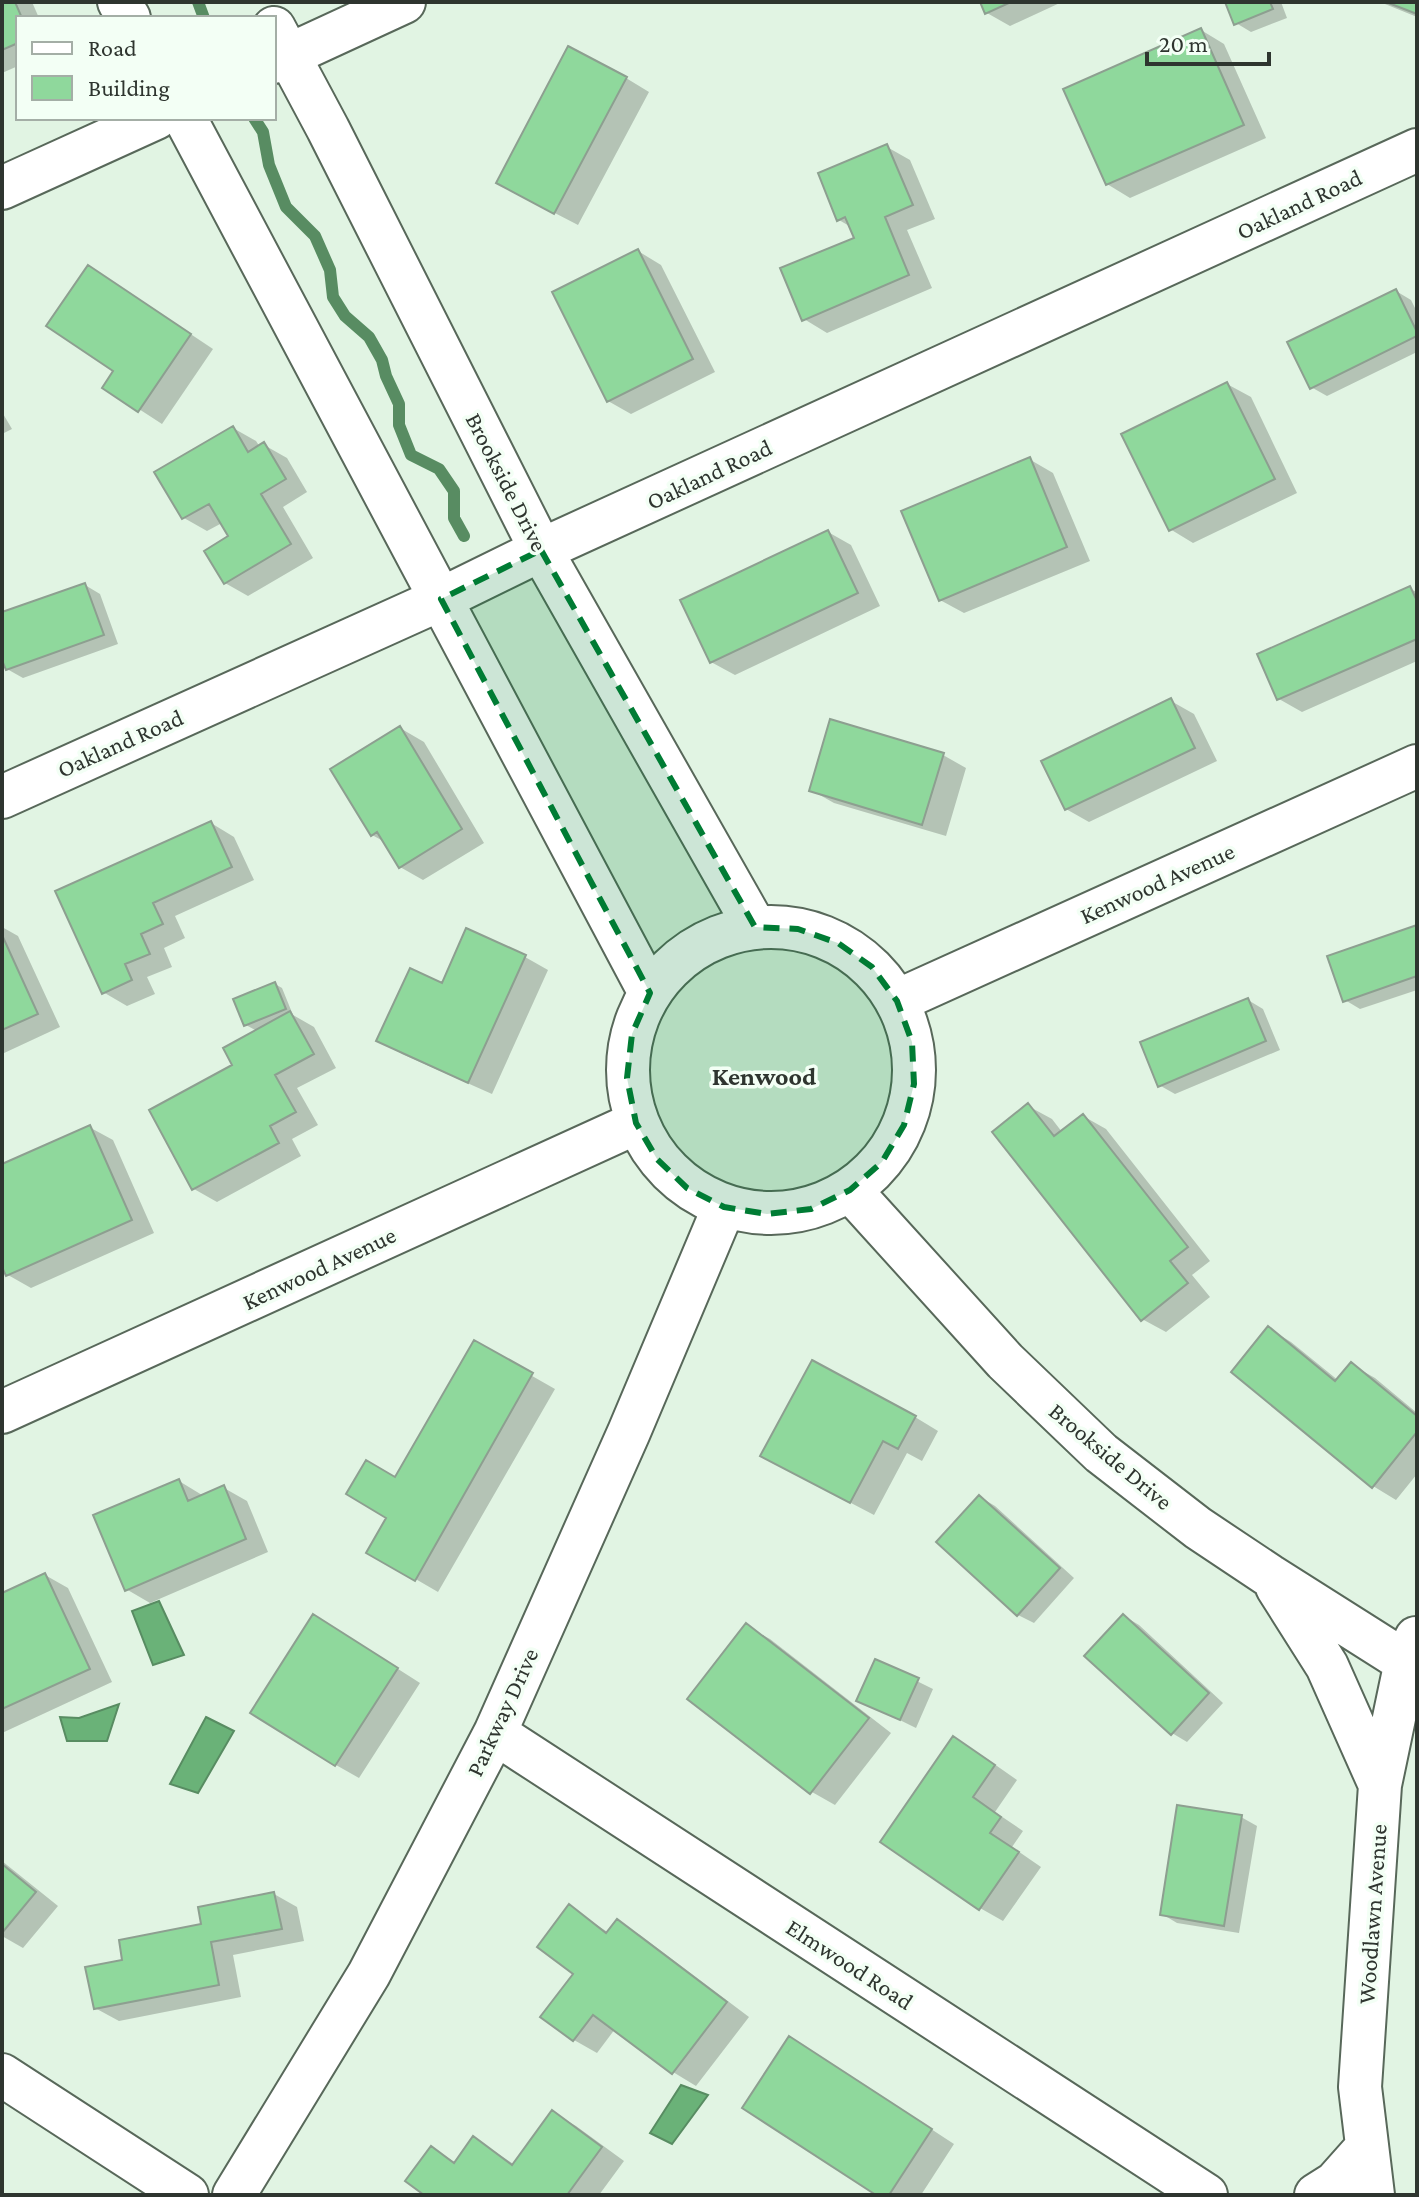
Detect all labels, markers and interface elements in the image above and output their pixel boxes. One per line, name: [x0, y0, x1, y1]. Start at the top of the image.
legend: [16, 16, 276, 120]
scale bar: [1147, 16, 1269, 66]
text: 20 m: [1159, 30, 1208, 57]
text: Road: [88, 34, 137, 61]
text: Building: [88, 74, 170, 101]
street label: Oakland Road: [1232, 163, 1366, 245]
street label: Brookside Drive: [460, 408, 554, 556]
street label: Oakland Road: [642, 433, 776, 515]
street label: Oakland Road: [53, 703, 187, 783]
street label: Kenwood Avenue: [1076, 837, 1238, 929]
district label: Kenwood: [712, 1062, 816, 1091]
street label: Kenwood Avenue: [238, 1221, 400, 1315]
street label: Brookside Drive: [1044, 1397, 1178, 1515]
street label: Parkway Drive: [460, 1644, 544, 1780]
street label: Woodlawn Avenue: [1352, 1823, 1392, 2005]
street label: Elmwood Road: [782, 1913, 919, 2015]

